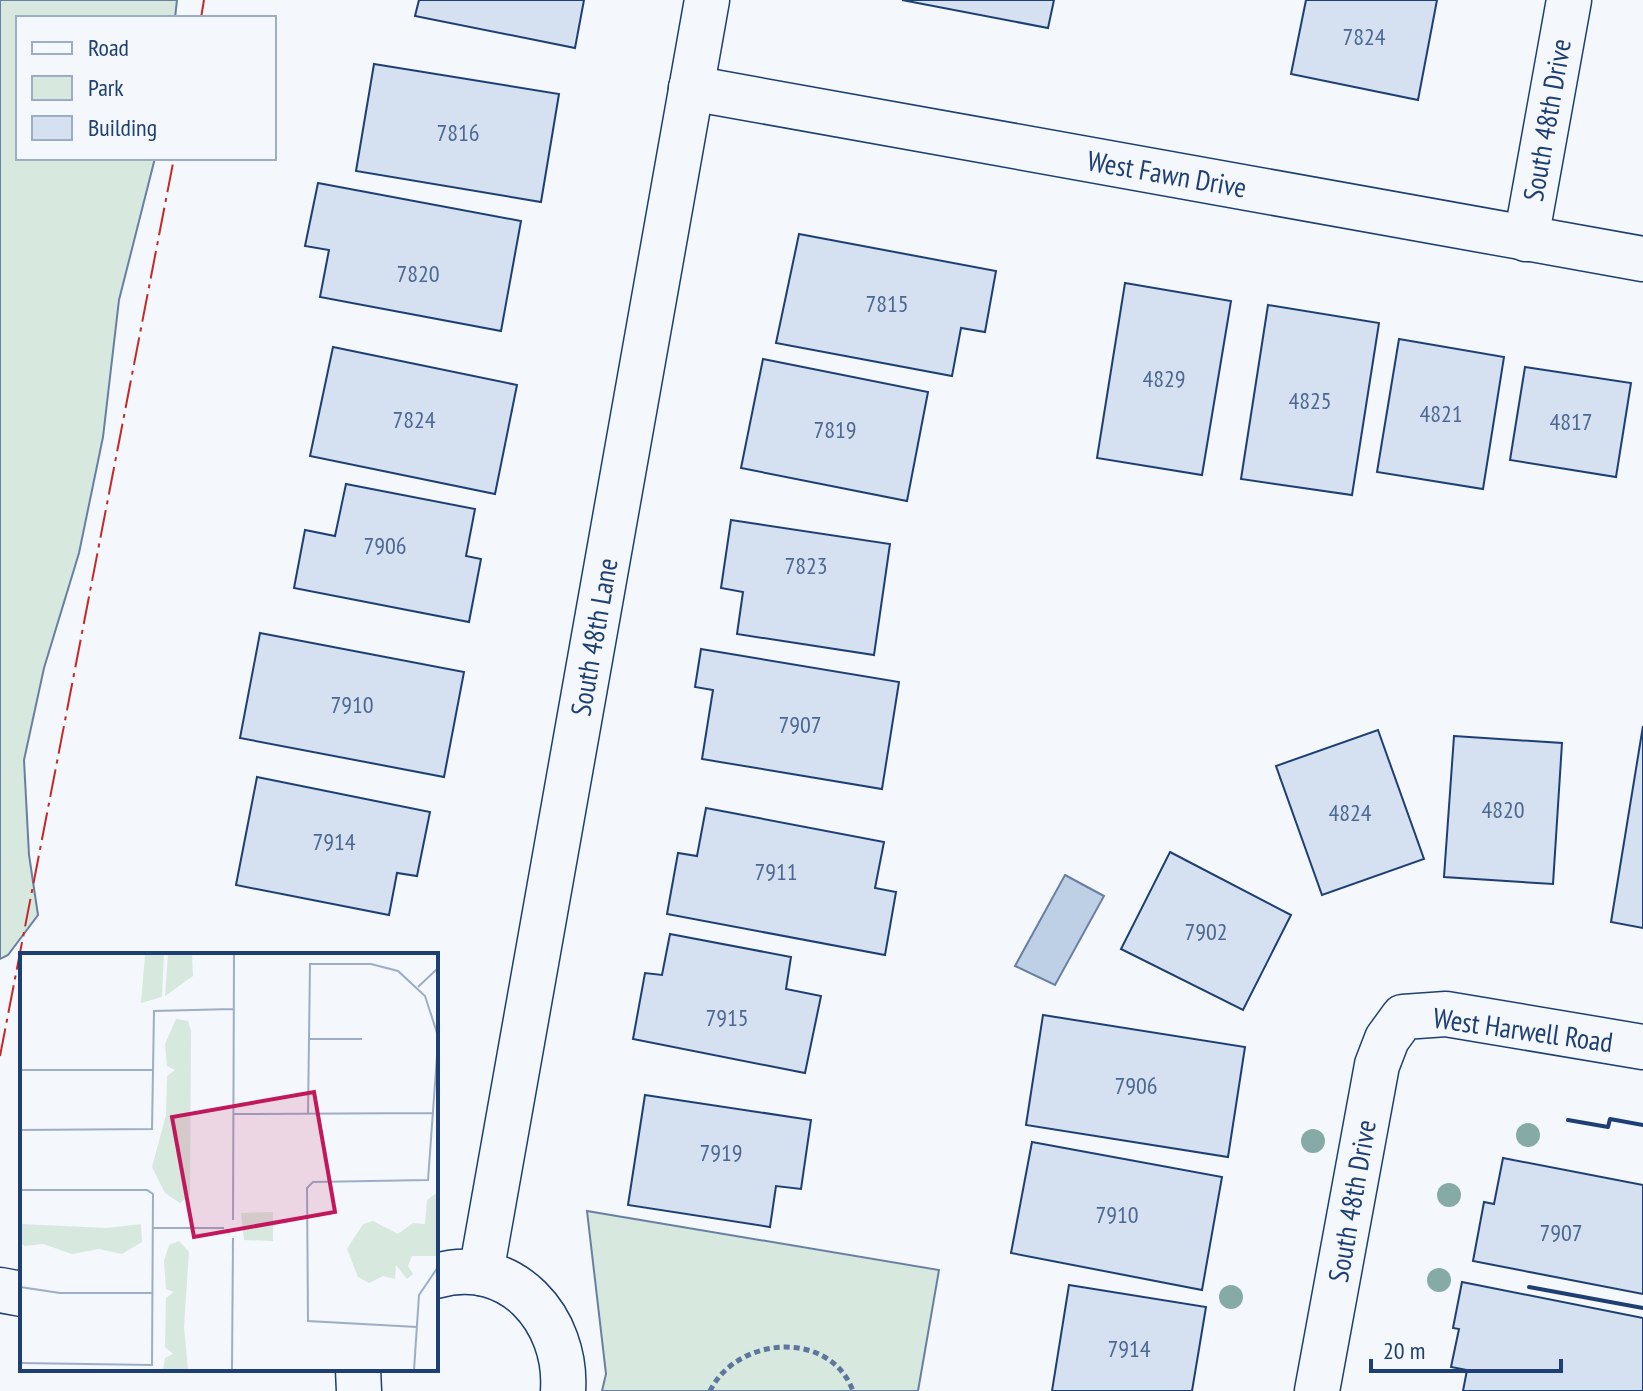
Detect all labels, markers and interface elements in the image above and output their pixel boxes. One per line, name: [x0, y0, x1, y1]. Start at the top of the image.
legend: [16, 16, 276, 160]
house number: 7824: [1342, 21, 1386, 52]
text: Road: [88, 32, 129, 63]
street label: South 48th Drive: [1514, 36, 1579, 204]
text: Park: [88, 72, 124, 103]
text: Building: [88, 112, 157, 143]
house number: 7816: [436, 117, 480, 148]
street label: West Fawn Drive: [1085, 141, 1250, 206]
house number: 7820: [396, 258, 440, 289]
house number: 7815: [865, 288, 909, 319]
house number: 4829: [1142, 363, 1186, 394]
house number: 4825: [1288, 385, 1332, 416]
house number: 4821: [1419, 398, 1463, 429]
house number: 7824: [392, 404, 436, 435]
house number: 4817: [1549, 406, 1593, 437]
house number: 7819: [813, 414, 857, 445]
house number: 7906: [363, 530, 407, 561]
house number: 7823: [784, 550, 828, 581]
street label: South 48th Lane: [561, 555, 626, 719]
house number: 7910: [330, 689, 374, 720]
house number: 7907: [778, 709, 822, 740]
house number: 4820: [1481, 794, 1525, 825]
house number: 4824: [1328, 797, 1372, 828]
house number: 7914: [312, 826, 356, 857]
house number: 7911: [754, 856, 798, 887]
house number: 7902: [1184, 916, 1228, 947]
inset map: [20, 953, 438, 1371]
street label: West Harwell Road: [1431, 999, 1615, 1060]
house number: 7915: [705, 1002, 749, 1033]
house number: 7906: [1114, 1070, 1158, 1101]
street label: South 48th Drive: [1319, 1117, 1384, 1285]
house number: 7919: [699, 1137, 743, 1168]
house number: 7910: [1095, 1199, 1139, 1230]
house number: 7907: [1539, 1217, 1583, 1248]
scale bar: [1371, 1323, 1561, 1373]
house number: 7914: [1107, 1333, 1151, 1364]
text: 20 m: [1383, 1335, 1425, 1366]

